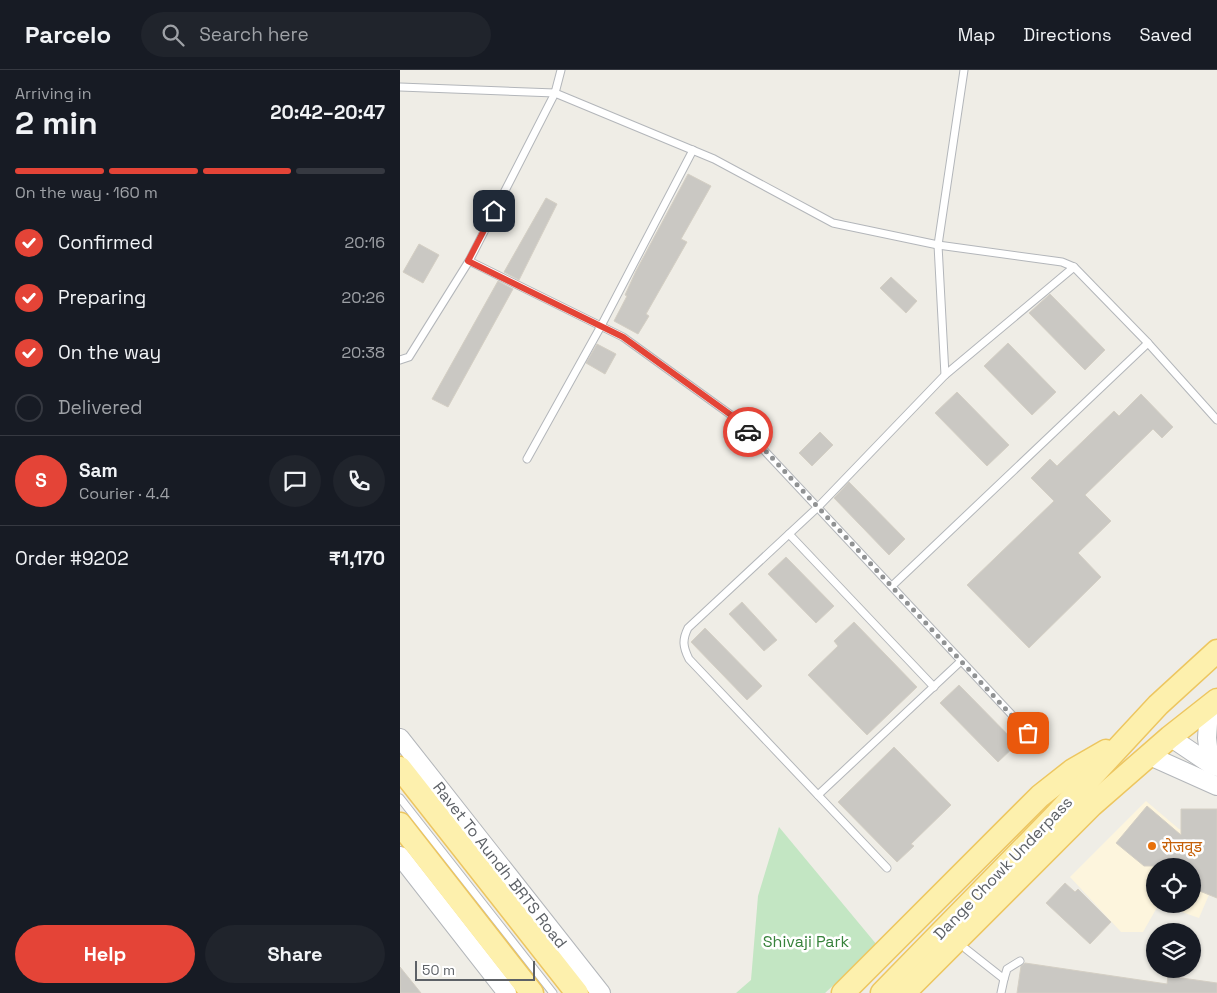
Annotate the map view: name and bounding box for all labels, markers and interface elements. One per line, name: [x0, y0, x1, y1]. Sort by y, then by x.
search box: [141, 12, 491, 57]
text: Parcelo: [25, 19, 111, 50]
icon: search: [159, 21, 187, 49]
text: Search here: [199, 22, 309, 47]
text: Map: [958, 23, 995, 46]
text: Directions: [1023, 23, 1112, 46]
text: Saved: [1140, 23, 1192, 46]
text: Arriving in: [15, 83, 92, 104]
text: 20:42–20:47: [270, 100, 385, 125]
text: 2 min: [15, 103, 98, 143]
text: On the way · 160 m: [15, 182, 158, 203]
pin: [473, 190, 515, 232]
icon: home: [480, 197, 508, 225]
icon: check: [15, 229, 43, 257]
text: Confirmed: [58, 230, 153, 255]
text: 20:16: [345, 232, 385, 253]
icon: check: [15, 284, 43, 312]
text: Preparing: [58, 285, 146, 310]
text: 20:26: [342, 287, 385, 308]
icon: check: [15, 339, 43, 367]
text: On the way: [58, 340, 161, 365]
text: 20:38: [341, 342, 385, 363]
text: Delivered: [58, 395, 143, 420]
courier: [723, 407, 773, 457]
icon: car: [734, 418, 762, 446]
button: chat: [269, 455, 321, 507]
button: phone: [333, 455, 385, 507]
text: Sam: [79, 458, 118, 483]
text: S: [35, 468, 47, 493]
text: Courier · 4.4: [79, 483, 170, 504]
text: Order #9202: [15, 546, 129, 571]
text: ₹1,170: [329, 546, 385, 571]
pin: [1007, 712, 1049, 754]
icon: bag: [1014, 719, 1042, 747]
street label: Ravet To Aundh BRTS Road: [428, 777, 572, 953]
street label: Dange Chowk Underpass: [929, 792, 1077, 944]
place label: रोजवूड: [1162, 836, 1202, 857]
marker: रोजवूड: [1146, 840, 1158, 852]
map controls: [1146, 858, 1201, 978]
button: locate: [1146, 858, 1201, 913]
button: layers: [1146, 923, 1201, 978]
button: Help: [15, 925, 195, 983]
button: Share: [205, 925, 385, 983]
park label: Shivaji Park: [763, 931, 850, 952]
scale bar: [415, 958, 535, 981]
text: 50 m: [422, 961, 455, 979]

